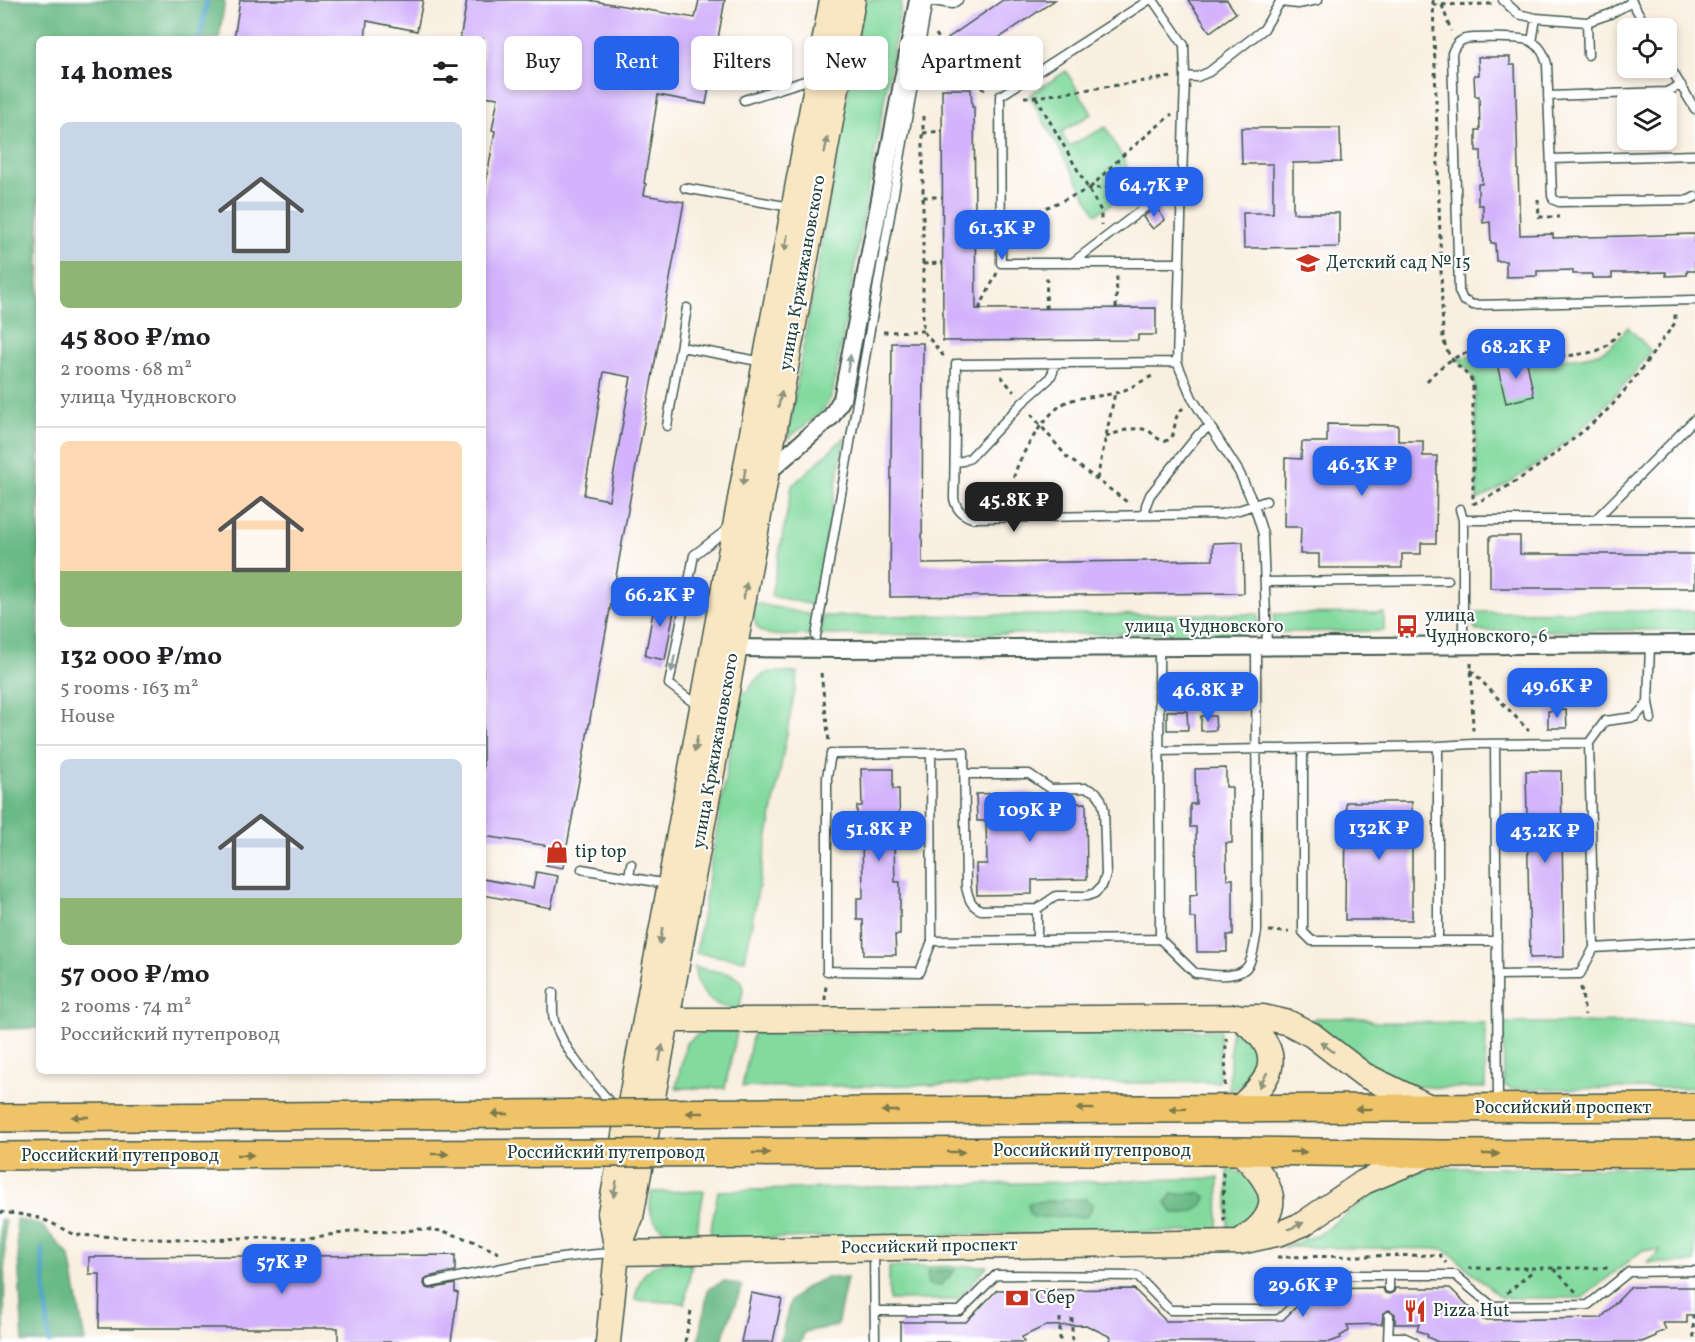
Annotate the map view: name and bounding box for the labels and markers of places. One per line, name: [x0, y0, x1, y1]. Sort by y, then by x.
pin: 64.7K ₽: [1099, 167, 1209, 218]
pin: 61.3K ₽: [947, 210, 1057, 261]
school or university icon: Детский сад № 15: [1295, 250, 1321, 276]
place label: Детский сад № 15: [1326, 251, 1471, 276]
pin: 68.2K ₽: [1461, 329, 1571, 380]
pin: 46.3K ₽: [1307, 446, 1417, 497]
pin: 45.8K ₽: [959, 482, 1069, 533]
pin: 66.2K ₽: [605, 577, 715, 628]
place label: улица Чудновского, 6: [1425, 604, 1548, 650]
bus stop icon: улица Чудновского, 6: [1394, 613, 1420, 639]
pin: 49.6K ₽: [1502, 668, 1612, 719]
pin: 46.8K ₽: [1153, 672, 1263, 723]
pin: 109K ₽: [981, 792, 1079, 843]
pin: 132K ₽: [1330, 810, 1428, 861]
pin: 51.8K ₽: [824, 811, 934, 862]
pin: 43.2K ₽: [1490, 813, 1600, 864]
shop icon: tip top: [544, 839, 570, 865]
place label: tip top: [575, 840, 627, 865]
pin: 57K ₽: [240, 1244, 324, 1295]
pin: 29.6K ₽: [1248, 1267, 1358, 1318]
bank icon: Сбер: [1004, 1285, 1030, 1311]
place label: Сбер: [1035, 1286, 1075, 1311]
restaurant icon: Pizza Hut: [1402, 1298, 1428, 1324]
place label: Pizza Hut: [1433, 1299, 1510, 1324]

